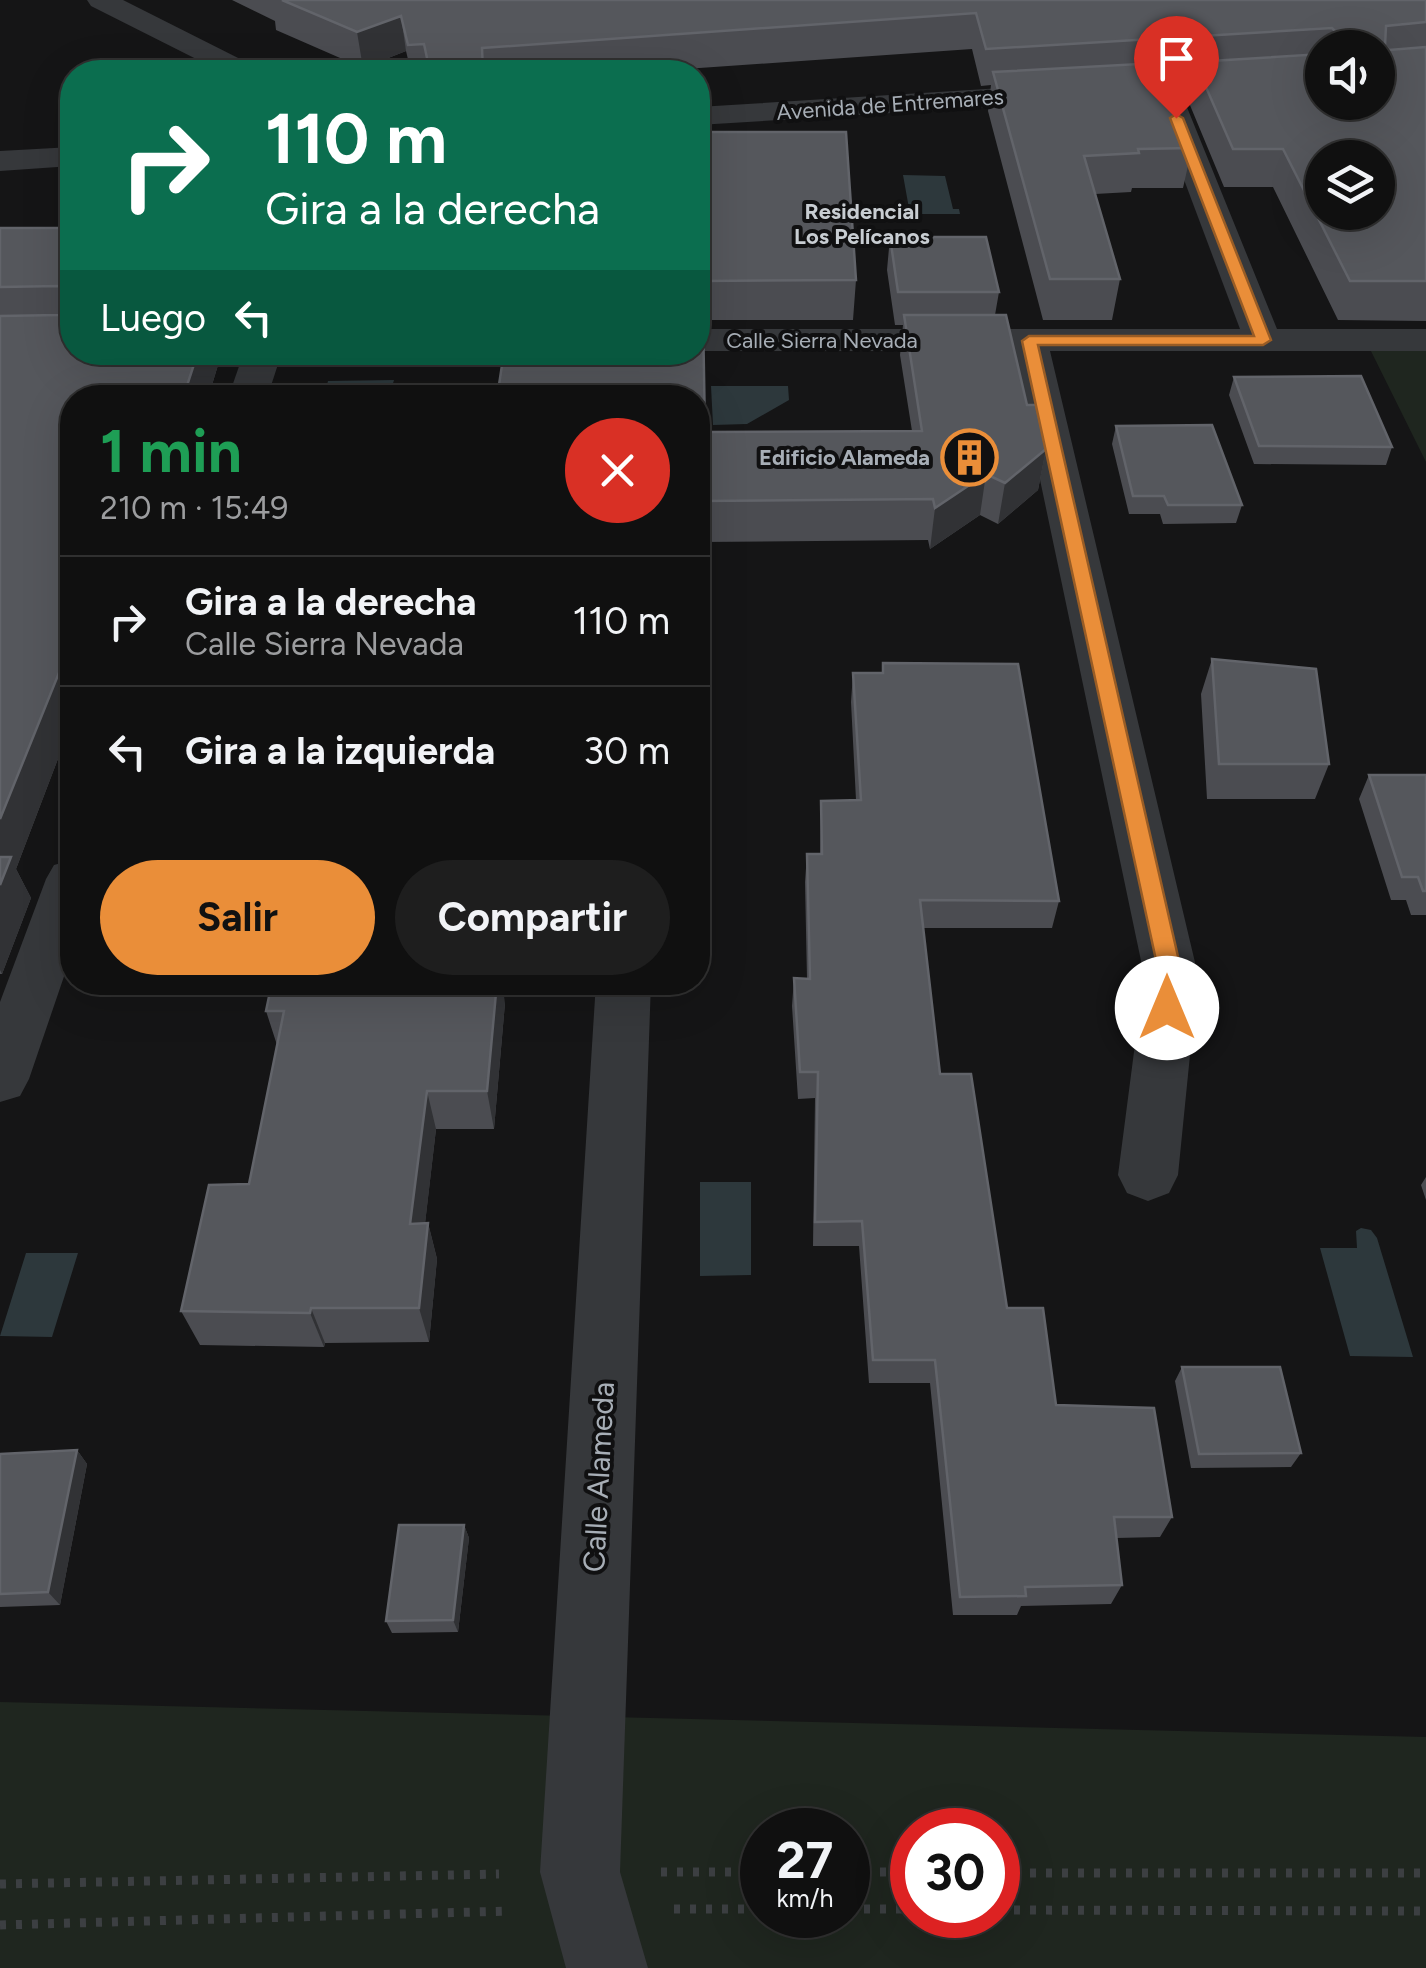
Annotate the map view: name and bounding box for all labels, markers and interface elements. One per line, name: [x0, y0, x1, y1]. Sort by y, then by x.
pin: [1134, 16, 1219, 119]
map controls: [1305, 30, 1395, 230]
button: sound: [1305, 30, 1395, 120]
icon: arrive: [1149, 31, 1204, 86]
street label: Avenida de Entremares: [775, 83, 1005, 126]
text: 110 m: [265, 96, 447, 181]
icon: right: [100, 100, 230, 230]
button: layers: [1305, 140, 1395, 230]
text: Gira a la derecha: [265, 181, 600, 235]
district label: Residencial Los Pelícanos: [794, 198, 930, 250]
icon: left: [226, 290, 281, 345]
text: Luego: [100, 295, 206, 341]
street label: Calle Sierra Nevada: [726, 327, 918, 354]
text: 1 min: [100, 415, 242, 487]
button: close: [565, 418, 670, 523]
building icon: Edificio Alameda: [939, 427, 999, 487]
place label: Edificio Alameda: [759, 444, 930, 471]
text: 210 m · 15:49: [100, 489, 288, 527]
text: Gira a la derecha: [185, 579, 477, 625]
icon: right: [100, 594, 155, 649]
text: 110 m: [573, 598, 670, 644]
text: Calle Sierra Nevada: [185, 625, 464, 663]
icon: left: [100, 724, 155, 779]
text: Gira a la izquierda: [185, 728, 495, 774]
text: 30 m: [583, 728, 670, 774]
button: Salir: [100, 860, 375, 975]
button: Compartir: [395, 860, 670, 975]
position arrow: [1115, 956, 1219, 1060]
street label: Calle Alameda: [575, 1381, 622, 1573]
speed limit sign: 30: [890, 1808, 1020, 1938]
text: 27: [777, 1830, 833, 1891]
text: km/h: [776, 1883, 834, 1913]

